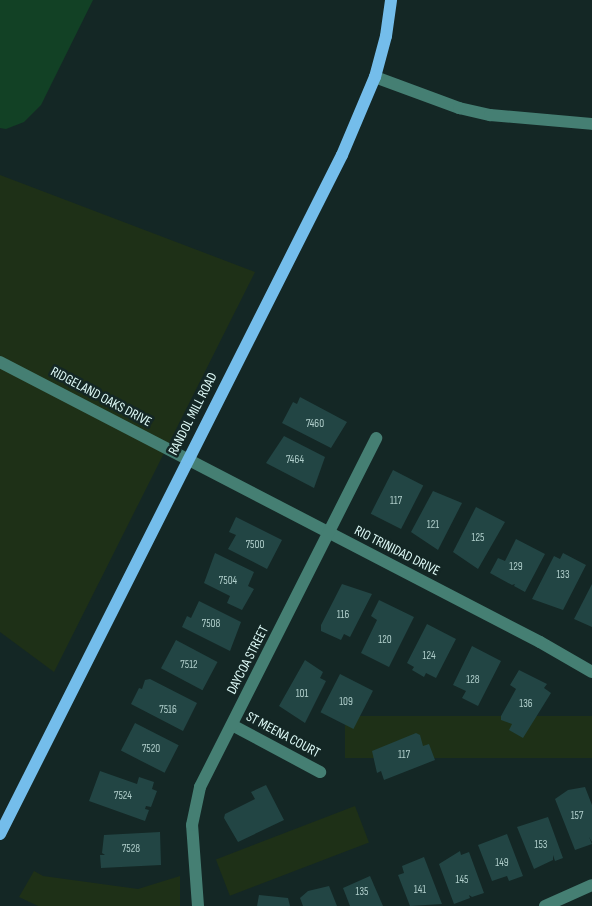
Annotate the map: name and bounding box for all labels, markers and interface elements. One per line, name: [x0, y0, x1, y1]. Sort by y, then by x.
street label: RIDGELAND OAKS DRIVE: [48, 363, 154, 431]
street label: RANDOL MILL ROAD: [165, 370, 221, 458]
house number: 7460: [306, 417, 324, 431]
house number: 7464: [286, 453, 304, 467]
house number: 117: [390, 494, 402, 508]
house number: 121: [427, 518, 439, 532]
street label: RIO TRINIDAD DRIVE: [352, 522, 442, 580]
house number: 125: [472, 531, 484, 545]
house number: 7500: [246, 538, 264, 552]
house number: 129: [509, 560, 523, 574]
house number: 133: [556, 568, 570, 582]
house number: 7504: [219, 574, 237, 588]
house number: 116: [337, 608, 349, 622]
house number: 7508: [202, 617, 220, 631]
street label: DAYCOA STREET: [224, 623, 272, 697]
house number: 120: [378, 633, 392, 647]
house number: 124: [422, 649, 436, 663]
house number: 7512: [180, 658, 198, 672]
house number: 128: [466, 673, 480, 687]
house number: 101: [296, 687, 308, 701]
house number: 109: [339, 695, 353, 709]
house number: 136: [519, 697, 533, 711]
house number: 7516: [159, 703, 177, 717]
street label: ST MEENA COURT: [243, 708, 323, 762]
house number: 7520: [142, 742, 160, 756]
house number: 117: [398, 748, 410, 762]
house number: 7524: [114, 789, 132, 803]
house number: 157: [571, 809, 583, 823]
house number: 153: [535, 838, 547, 852]
house number: 7528: [122, 842, 140, 856]
house number: 149: [495, 856, 509, 870]
house number: 145: [456, 873, 468, 887]
house number: 141: [414, 883, 426, 897]
house number: 135: [356, 885, 368, 899]

